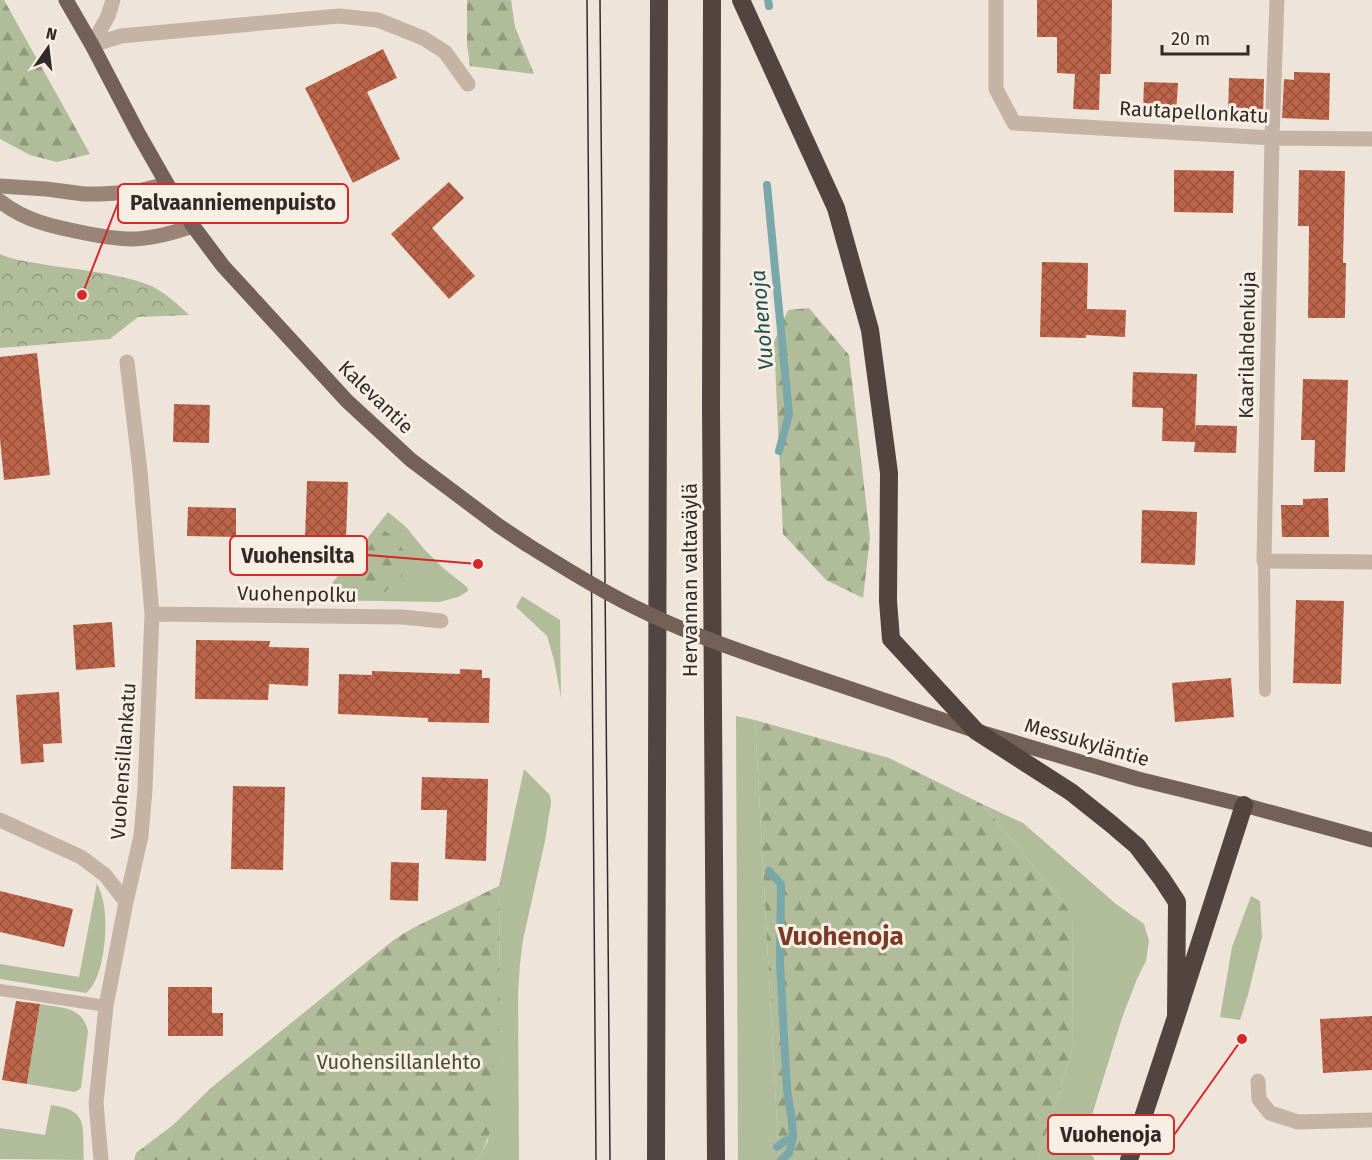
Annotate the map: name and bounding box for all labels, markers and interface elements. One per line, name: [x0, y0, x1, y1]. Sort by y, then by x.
north arrow: [18, 18, 78, 78]
scale bar: [1162, 18, 1248, 56]
text: N: [44, 23, 59, 44]
text: 20 m: [1171, 28, 1210, 50]
street label: Rautapellonkatu: [1119, 96, 1269, 128]
callout: Palvaanniemenpuisto: [118, 184, 348, 223]
text: Palvaanniemenpuisto: [130, 190, 336, 216]
water label: Vuohenoja: [745, 269, 779, 371]
street label: Kaarilahdenkuja: [1234, 271, 1260, 419]
street label: Kalevantie: [334, 355, 418, 439]
street label: Hervannan valtaväylä: [678, 483, 702, 677]
callout: Vuohensilta: [230, 536, 367, 575]
text: Vuohensilta: [240, 543, 355, 569]
street label: Vuohenpolku: [237, 581, 357, 607]
street label: Vuohensillankatu: [106, 682, 140, 840]
street label: Messukyläntie: [1022, 713, 1152, 771]
district label: Vuohenoja: [777, 921, 904, 952]
park label: Vuohensillanlehto: [317, 1050, 481, 1074]
callout: Vuohenoja: [1048, 1115, 1174, 1154]
text: Vuohenoja: [1059, 1122, 1162, 1148]

